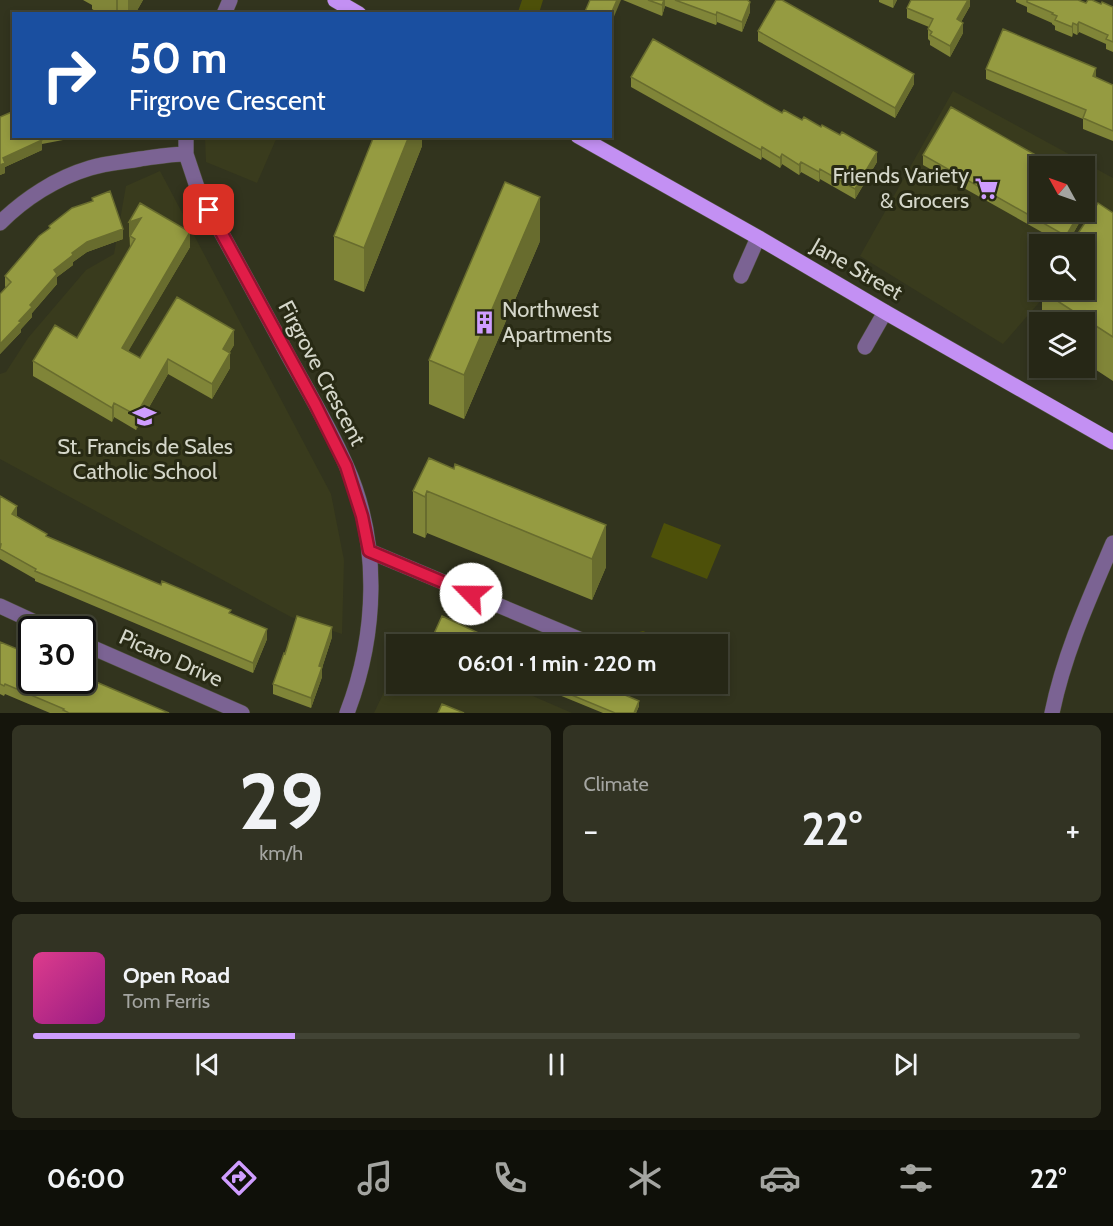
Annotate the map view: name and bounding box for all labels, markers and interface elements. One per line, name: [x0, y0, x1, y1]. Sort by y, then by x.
text: 50 m: [129, 32, 227, 84]
icon: right: [30, 36, 108, 114]
text: Firgrove Crescent: [129, 84, 326, 117]
north arrow: [1029, 156, 1095, 222]
map controls: [1029, 156, 1095, 378]
place label: Friends Variety & Grocers: [833, 162, 969, 214]
supermarket icon: Friends Variety & Grocers: [974, 175, 1000, 201]
pin: [183, 184, 234, 235]
icon: arrive: [192, 193, 225, 226]
street label: Jane Street: [806, 232, 908, 306]
button: search: [1029, 234, 1095, 300]
street label: Firgrove Crescent: [272, 296, 372, 451]
place label: Northwest Apartments: [502, 296, 612, 348]
building icon: Northwest Apartments: [471, 309, 497, 335]
button: layers: [1029, 312, 1095, 378]
school or university icon: St. Francis de Sales Catholic School: [132, 404, 158, 430]
place label: St. Francis de Sales Catholic School: [57, 433, 233, 485]
position arrow: [439, 562, 503, 626]
speed limit sign: 30: [18, 616, 96, 694]
street label: Picaro Drive: [115, 623, 227, 693]
text: 06:01 · 1 min · 220 m: [458, 650, 656, 677]
text: 29: [239, 754, 324, 849]
text: Climate: [584, 772, 649, 796]
text: 22°: [801, 802, 862, 856]
text: −: [584, 810, 598, 850]
text: +: [1065, 810, 1080, 850]
text: km/h: [259, 841, 303, 865]
text: Open Road: [123, 962, 230, 989]
text: Tom Ferris: [123, 989, 210, 1013]
icon: previous: [191, 1048, 224, 1081]
icon: pause: [540, 1048, 573, 1081]
icon: next: [889, 1048, 922, 1081]
icon: directions: [218, 1157, 260, 1199]
icon: music: [354, 1157, 396, 1199]
icon: phone: [489, 1157, 531, 1199]
icon: climate: [624, 1157, 666, 1199]
icon: car: [759, 1157, 801, 1199]
icon: filters: [895, 1157, 937, 1199]
text: 06:00: [47, 1162, 125, 1195]
text: 22°: [1030, 1162, 1066, 1195]

